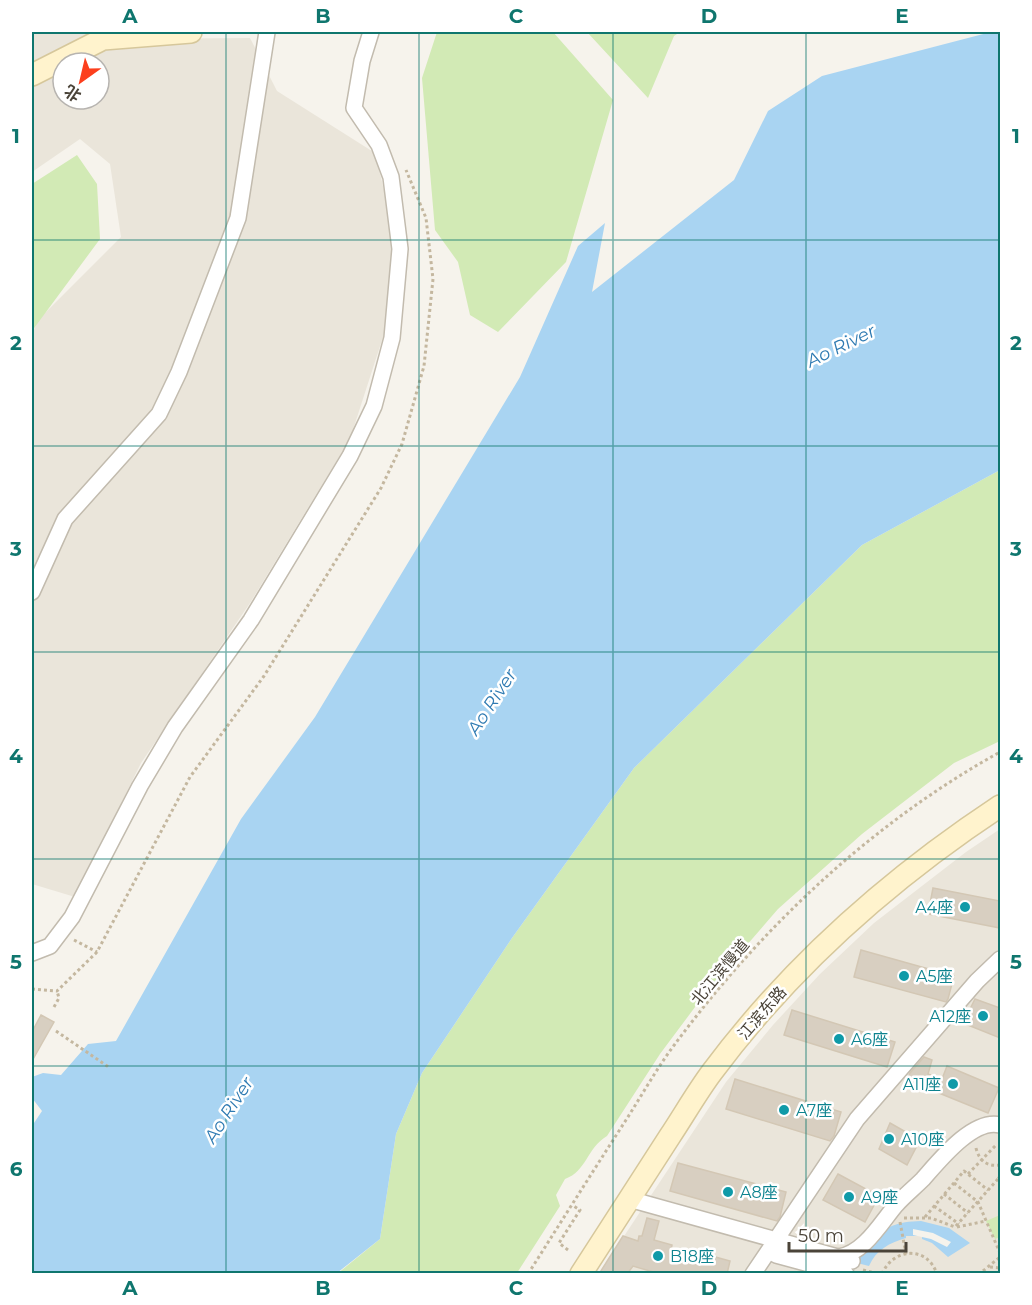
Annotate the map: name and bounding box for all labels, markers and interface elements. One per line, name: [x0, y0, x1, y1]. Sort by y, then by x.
text: A: [121, 4, 138, 28]
text: B: [315, 4, 331, 28]
text: C: [509, 4, 524, 28]
text: D: [701, 4, 717, 28]
text: E: [895, 4, 909, 28]
north arrow: [51, 51, 111, 111]
text: 北: [61, 81, 85, 105]
text: 1: [12, 124, 20, 148]
text: 1: [1012, 124, 1020, 148]
water label: Ao River: [802, 319, 880, 373]
text: 2: [10, 331, 22, 355]
text: 2: [1010, 331, 1022, 355]
text: 3: [9, 537, 22, 561]
text: 3: [1009, 537, 1022, 561]
water label: Ao River: [462, 664, 522, 740]
text: 4: [9, 744, 23, 768]
text: 4: [1009, 744, 1023, 768]
place label: A4座: [915, 898, 953, 917]
marker: A4座: [958, 900, 972, 914]
street label: 北江滨慢道: [687, 935, 753, 1009]
text: 5: [10, 950, 22, 974]
text: 5: [1010, 950, 1022, 974]
place label: A5座: [916, 967, 953, 986]
marker: A5座: [897, 969, 911, 983]
street label: 江滨东路: [734, 983, 790, 1043]
place label: A12座: [929, 1007, 971, 1026]
marker: A12座: [976, 1009, 990, 1023]
place label: A6座: [851, 1030, 888, 1049]
marker: A6座: [832, 1032, 846, 1046]
water label: Ao River: [199, 1072, 259, 1148]
place label: A11座: [903, 1075, 941, 1094]
marker: A11座: [946, 1077, 960, 1091]
place label: A7座: [796, 1101, 832, 1120]
marker: A7座: [777, 1103, 791, 1117]
place label: A10座: [901, 1130, 944, 1149]
marker: A10座: [882, 1132, 896, 1146]
text: 6: [10, 1157, 23, 1181]
text: 6: [1010, 1157, 1023, 1181]
place label: A8座: [740, 1183, 778, 1202]
marker: A8座: [721, 1185, 735, 1199]
place label: A9座: [861, 1188, 898, 1207]
marker: A9座: [842, 1190, 856, 1204]
scale bar: [789, 1215, 906, 1253]
text: 50 m: [798, 1225, 844, 1247]
place label: B18座: [670, 1247, 714, 1266]
marker: B18座: [651, 1249, 665, 1263]
text: A: [121, 1276, 138, 1300]
text: B: [315, 1276, 331, 1300]
text: C: [509, 1276, 524, 1300]
text: D: [701, 1276, 717, 1300]
text: E: [895, 1276, 909, 1300]

